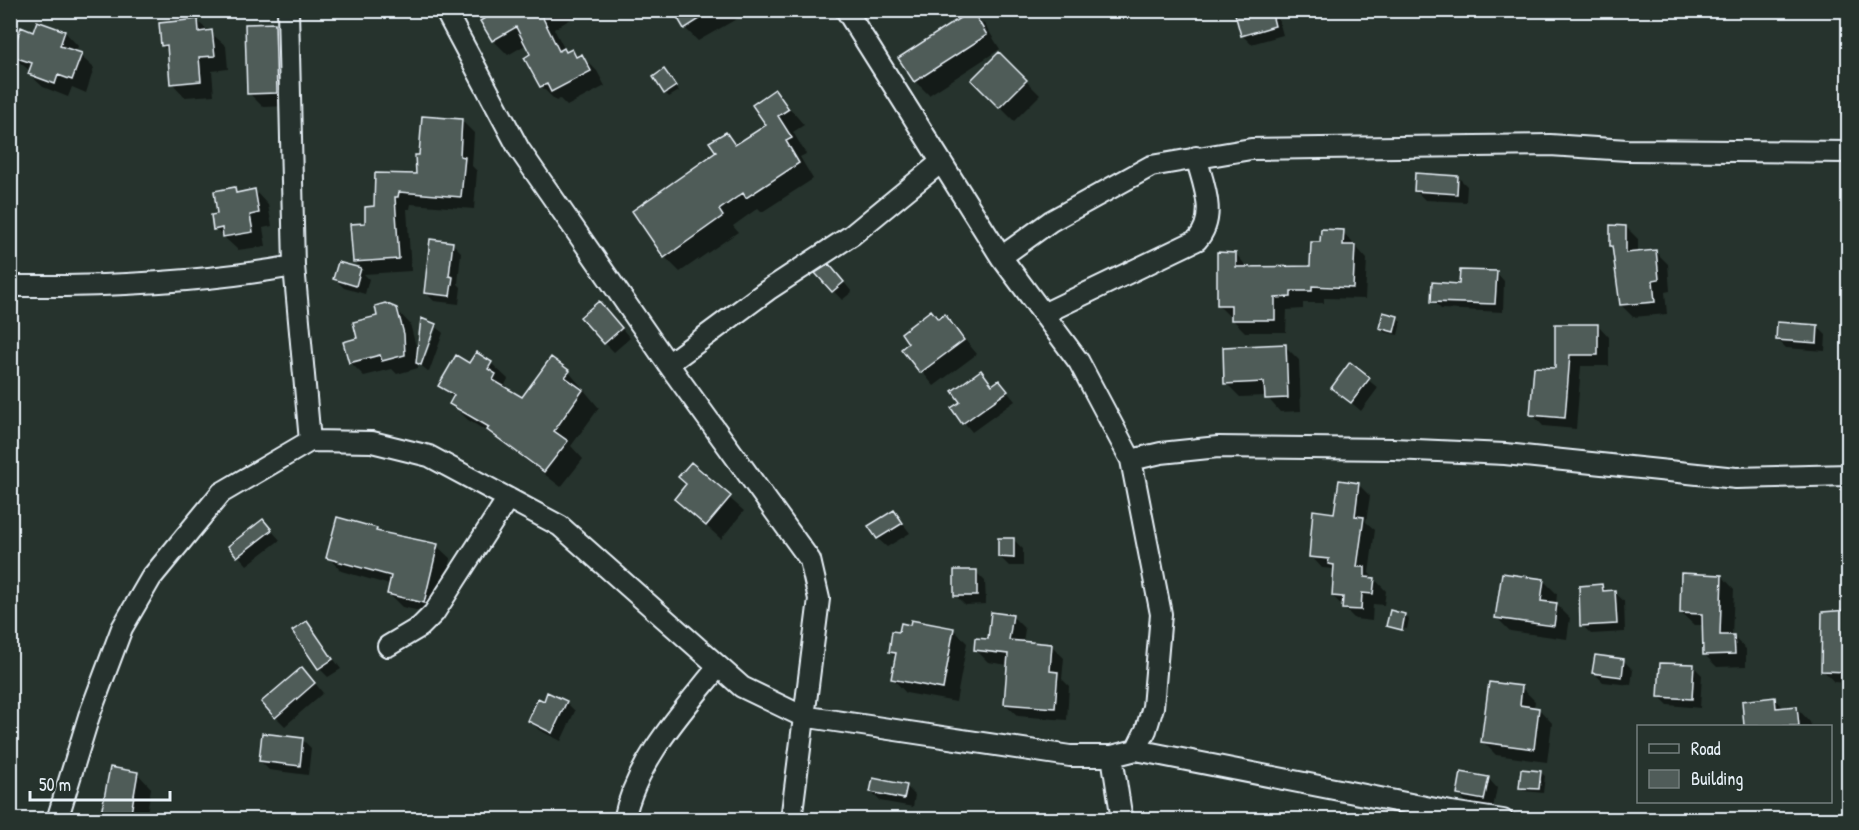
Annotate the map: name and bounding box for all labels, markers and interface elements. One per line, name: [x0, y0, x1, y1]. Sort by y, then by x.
legend: [1637, 725, 1832, 803]
text: Road: [1691, 736, 1721, 761]
scale bar: [30, 764, 170, 802]
text: Building: [1691, 766, 1743, 791]
text: 50 m: [39, 772, 71, 797]

